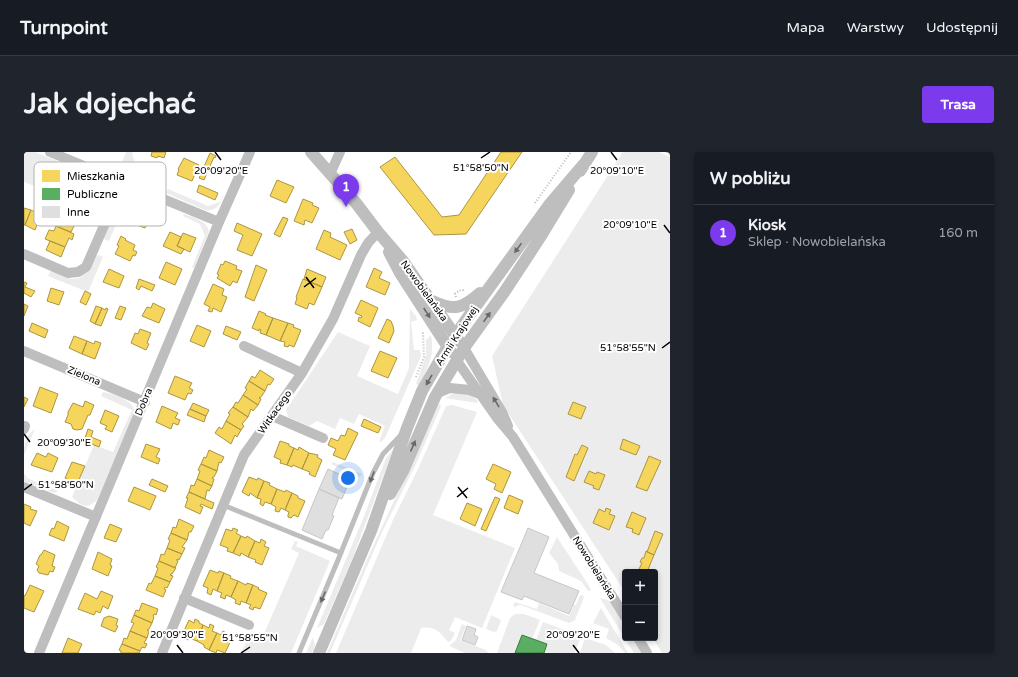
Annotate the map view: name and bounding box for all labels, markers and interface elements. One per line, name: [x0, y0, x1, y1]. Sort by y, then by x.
text: Turnpoint: [20, 17, 108, 39]
text: Mapa: [787, 19, 825, 36]
text: Warstwy: [847, 19, 904, 36]
text: Udostępnij: [926, 19, 998, 36]
button: Trasa: [922, 86, 994, 123]
text: Jak dojechać: [24, 87, 196, 121]
legend: [34, 162, 166, 226]
text: 51°58'50"N: [453, 162, 509, 174]
text: 20°09'20"E: [194, 165, 248, 177]
text: 20°09'10"E: [590, 165, 644, 177]
text: W pobliżu: [710, 168, 791, 189]
text: Mieszkania: [67, 170, 125, 183]
pin: 1: [333, 174, 359, 207]
text: Publiczne: [67, 188, 118, 201]
text: Inne: [67, 206, 90, 219]
text: Kiosk: [748, 216, 786, 234]
text: 20°09'10"E: [603, 219, 657, 231]
text: 1: [719, 225, 727, 241]
text: 160 m: [938, 225, 978, 241]
text: Sklep · Nowobielańska: [748, 234, 886, 250]
one-way arrow: [514, 243, 522, 253]
street label: Nowobielańska: [398, 258, 450, 324]
street label: Armii Krajowej: [433, 304, 481, 368]
one-way arrow: [423, 308, 431, 319]
one-way arrow: [483, 312, 491, 322]
text: 51°58'55"N: [600, 342, 656, 354]
street label: Zielona: [66, 364, 102, 388]
one-way arrow: [425, 374, 432, 386]
street label: Dobra: [133, 386, 155, 418]
street label: Witkacego: [256, 388, 294, 436]
one-way arrow: [492, 397, 500, 407]
text: 20°09'30"E: [37, 437, 91, 449]
one-way arrow: [411, 440, 417, 452]
your location: [338, 468, 358, 488]
one-way arrow: [368, 471, 374, 483]
text: 51°58'50"N: [38, 479, 94, 491]
street label: Nowobielańska: [570, 534, 618, 602]
map controls: [622, 569, 658, 641]
button: +: [622, 569, 658, 605]
one-way arrow: [319, 592, 325, 604]
button: −: [622, 605, 658, 641]
text: 20°09'30"E: [150, 629, 204, 641]
text: 20°09'20"E: [546, 629, 600, 641]
text: 51°58'55"N: [222, 632, 278, 644]

